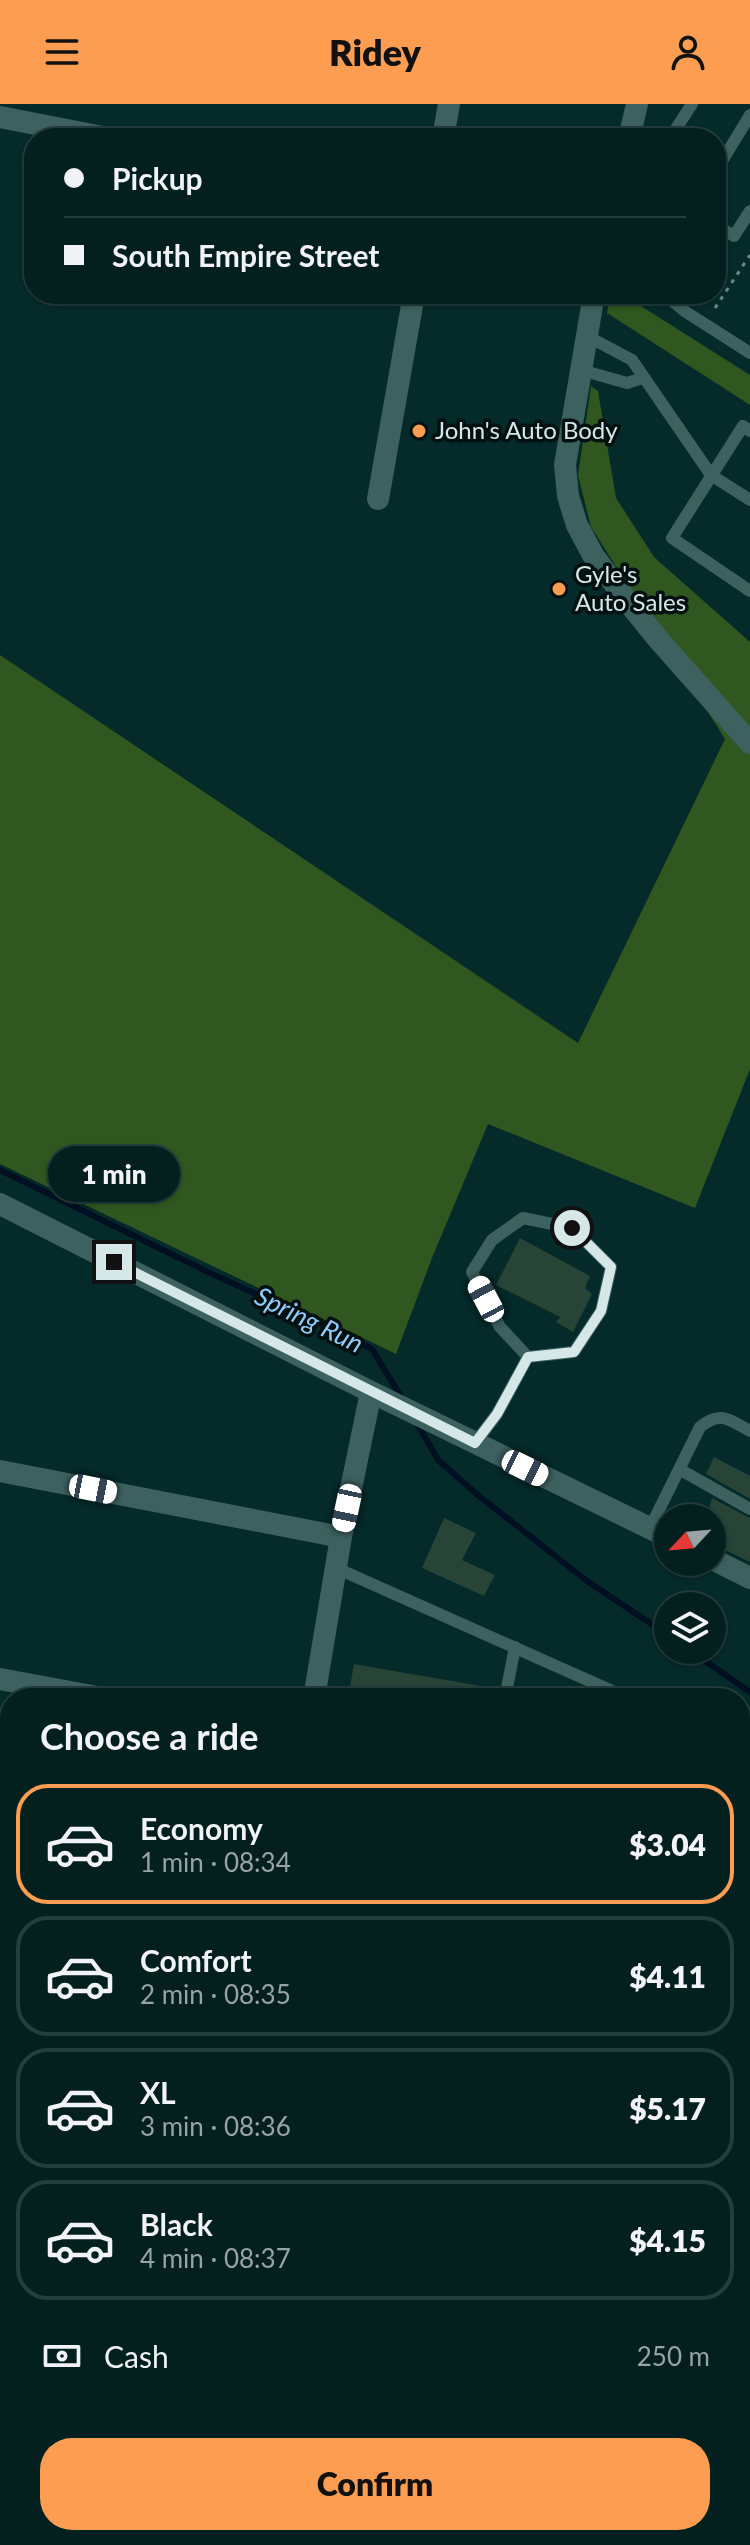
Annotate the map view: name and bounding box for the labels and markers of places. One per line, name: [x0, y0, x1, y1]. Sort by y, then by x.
place label: John's Auto Body: [435, 415, 618, 444]
marker: John's Auto Body: [410, 422, 428, 440]
place label: Gyle's Auto Sales: [575, 559, 686, 616]
marker: Gyle's Auto Sales: [550, 580, 568, 598]

